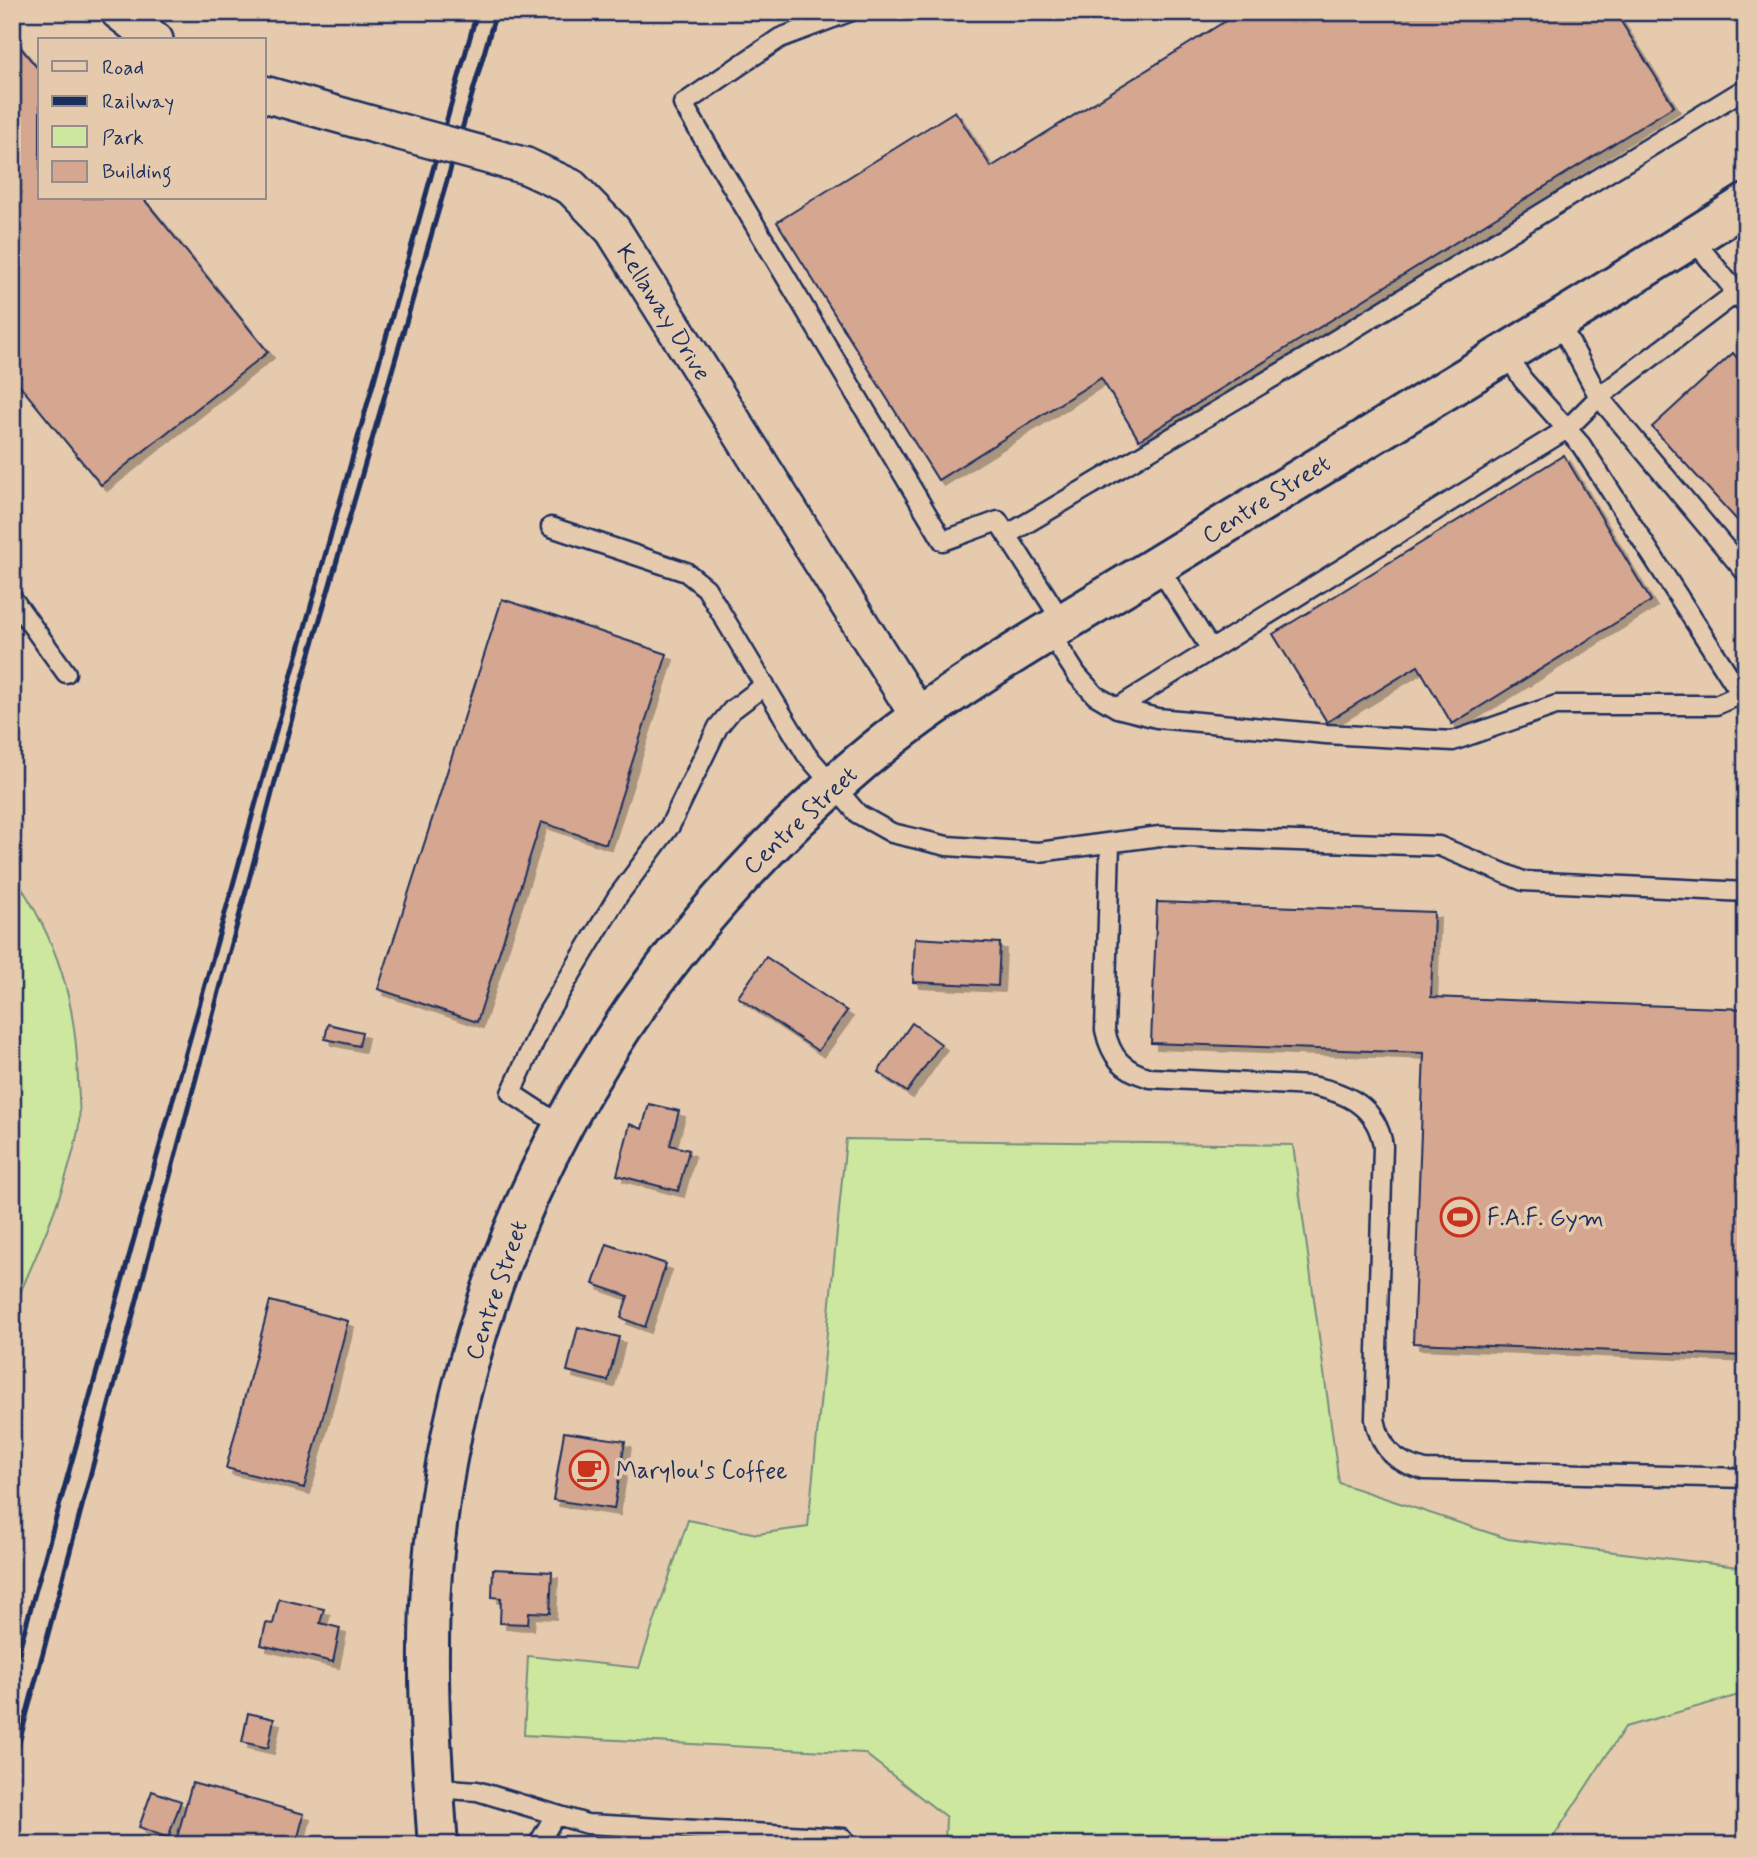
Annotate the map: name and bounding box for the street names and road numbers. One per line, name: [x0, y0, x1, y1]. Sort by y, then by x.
street label: Kellaway Drive: [608, 239, 717, 387]
street label: Centre Street: [1197, 449, 1337, 552]
street label: Centre Street: [737, 760, 865, 882]
street label: Centre Street: [459, 1217, 536, 1364]

